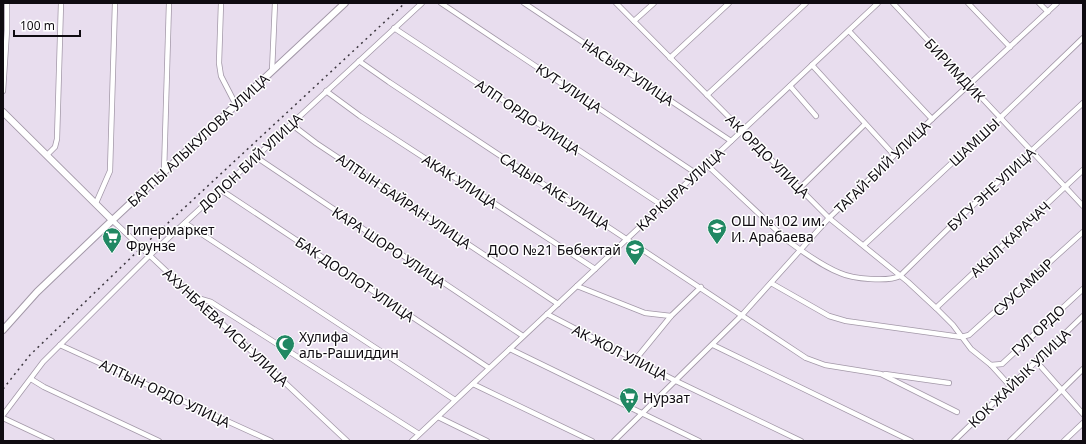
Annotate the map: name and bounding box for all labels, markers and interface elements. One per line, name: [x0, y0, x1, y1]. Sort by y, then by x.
scale bar: [14, 12, 80, 38]
text: 100 m: [20, 17, 55, 34]
street label: НАСЫЯТ УЛИЦА: [578, 34, 678, 110]
street label: БИРИМДИК: [921, 34, 990, 106]
street label: КУТ УЛИЦА: [532, 59, 606, 117]
street label: БАРПЫ АЛЫКУЛОВА УЛИЦА: [123, 69, 273, 211]
street label: АЛП ОРДО УЛИЦА: [472, 75, 584, 159]
street label: ДОЛОН БИЙ УЛИЦА: [194, 109, 306, 215]
street label: АК ОРДО УЛИЦА: [722, 110, 814, 202]
street label: ШАМШЫ: [945, 114, 1003, 170]
street label: ТАГАЙ-БИЙ УЛИЦА: [830, 116, 934, 218]
street label: КАРКЫРА УЛИЦА: [632, 143, 728, 235]
street label: БУГУ ЭНЕ УЛИЦА: [943, 143, 1039, 235]
street label: САДЫР АКЕ УЛИЦА: [496, 148, 614, 234]
street label: АЛТЫН БАЙРАН УЛИЦА: [333, 149, 475, 253]
street label: АКАК УЛИЦА: [419, 150, 501, 212]
street label: АКЫЛ КАРАЧАЧ: [966, 197, 1054, 281]
street label: КАРА ШОРО УЛИЦА: [329, 202, 449, 292]
place label: ОШ №102 им. И. Арабаева: [731, 211, 825, 246]
school or university icon: ОШ №102 им. И. Арабаева: [706, 217, 728, 245]
place label: Гипермаркет Фрунзе: [126, 220, 215, 255]
supermarket icon: Гипермаркет Фрунзе: [101, 226, 123, 254]
street label: БАК ДООЛОТ УЛИЦА: [292, 232, 418, 326]
school or university icon: ДОО №21 Бөбөктай: [624, 238, 646, 266]
place label: ДОО №21 Бөбөктай: [488, 240, 621, 259]
street label: СУУСАМЫР: [989, 254, 1057, 320]
street label: АХУНБАЕВА ИСЫ УЛИЦА: [159, 264, 293, 390]
street label: ГУЛ ОРДО: [1007, 300, 1069, 360]
street label: АК ЖОЛ УЛИЦА: [569, 320, 671, 384]
street label: КОК ЖАЙЫК УЛИЦА: [964, 324, 1074, 432]
place label: Хулифа аль-Рашиддин: [299, 327, 399, 362]
mosque icon: Хулифа аль-Рашиддин: [274, 333, 296, 361]
street label: АЛТЫН ОРДО УЛИЦА: [97, 354, 234, 432]
supermarket icon: Нурзат: [618, 386, 640, 414]
place label: Нурзат: [643, 388, 691, 407]

